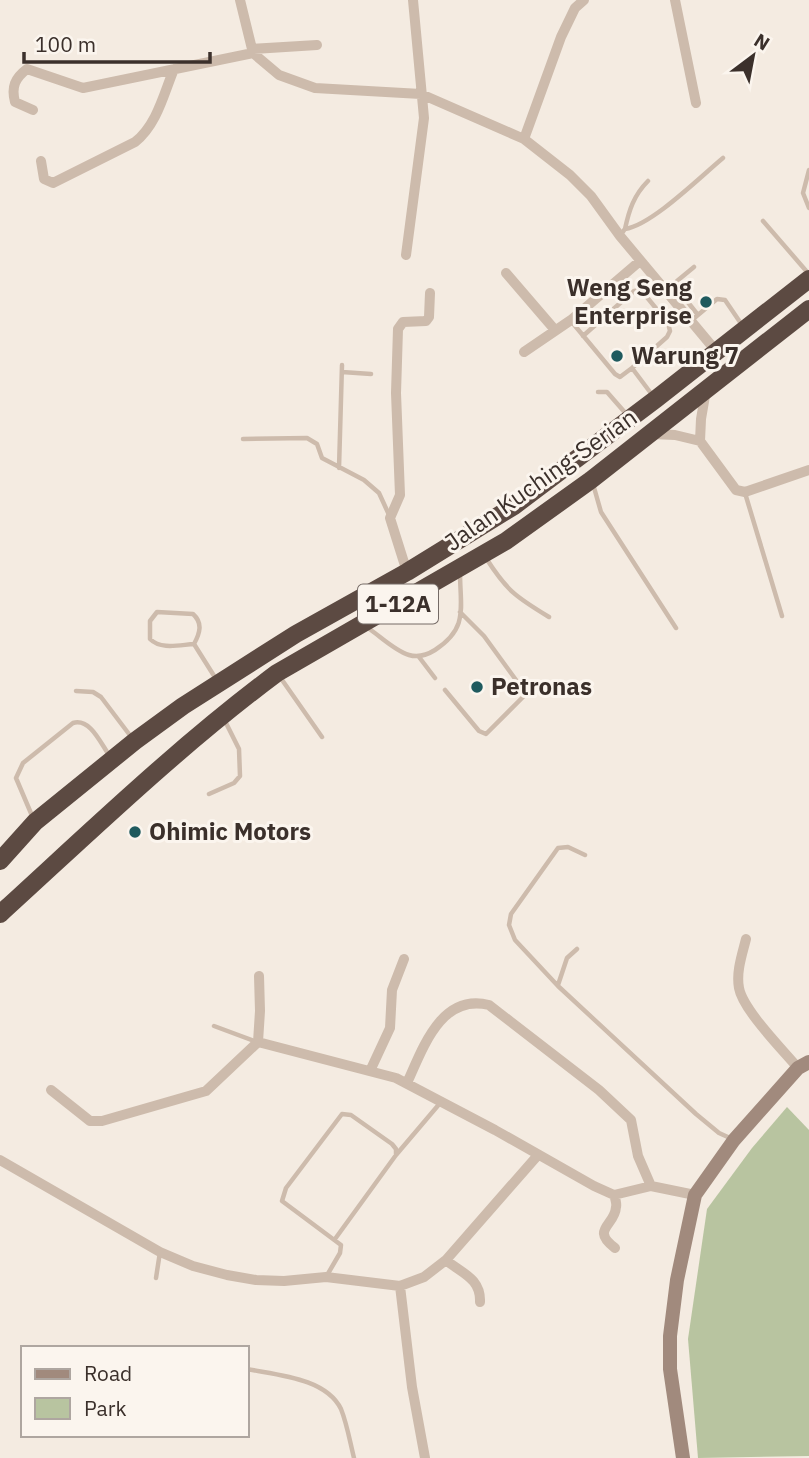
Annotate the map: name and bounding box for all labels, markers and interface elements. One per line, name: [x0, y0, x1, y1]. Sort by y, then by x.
scale bar: [24, 21, 210, 65]
north arrow: [718, 21, 788, 91]
text: N: [750, 28, 774, 55]
text: 100 m: [35, 30, 96, 58]
place label: Weng Seng Enterprise: [567, 271, 693, 331]
marker: Weng Seng Enterprise: [698, 294, 714, 310]
place label: Warung 7: [631, 339, 739, 371]
marker: Warung 7: [609, 348, 625, 364]
street label: Jalan Kuching-Serian: [438, 401, 643, 558]
road number: 1-12A: [358, 584, 438, 624]
place label: Petronas: [491, 670, 592, 702]
marker: Petronas: [469, 679, 485, 695]
place label: Ohimic Motors: [149, 815, 311, 847]
marker: Ohimic Motors: [127, 824, 143, 840]
legend: [21, 1346, 248, 1437]
text: Road: [84, 1359, 132, 1387]
text: Park: [84, 1394, 127, 1422]

